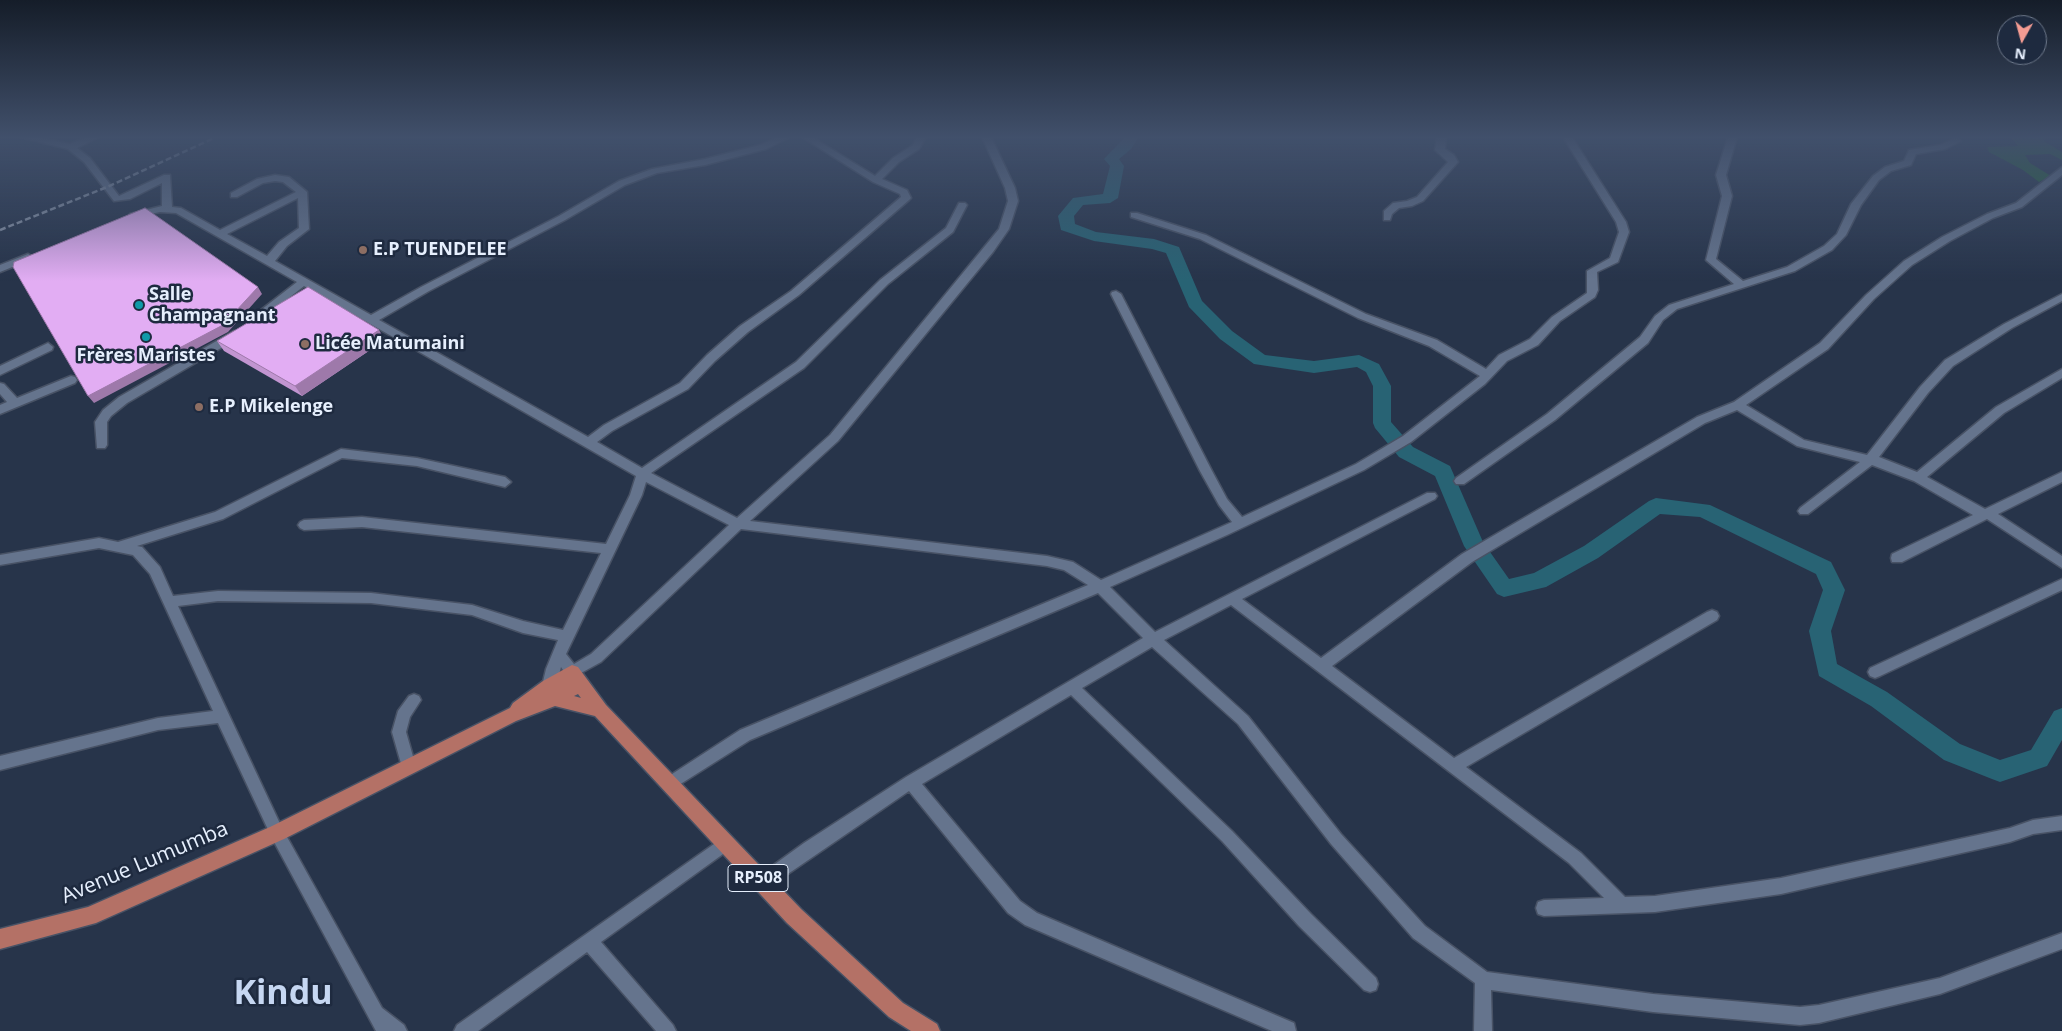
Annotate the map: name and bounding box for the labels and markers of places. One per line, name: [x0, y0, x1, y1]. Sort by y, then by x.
place label: E.P TUENDELEE: [373, 239, 507, 261]
marker: E.P TUENDELEE: [357, 244, 369, 256]
place label: Salle Champagnant: [149, 284, 276, 326]
marker: Salle Champagnant: [133, 299, 145, 311]
marker: Frères Maristes: [140, 331, 152, 343]
place label: Licée Matumaini: [315, 333, 465, 355]
marker: Licée Matumaini: [299, 338, 311, 350]
place label: Frères Maristes: [77, 345, 215, 367]
place label: E.P Mikelenge: [209, 396, 333, 418]
marker: E.P Mikelenge: [193, 401, 205, 413]

